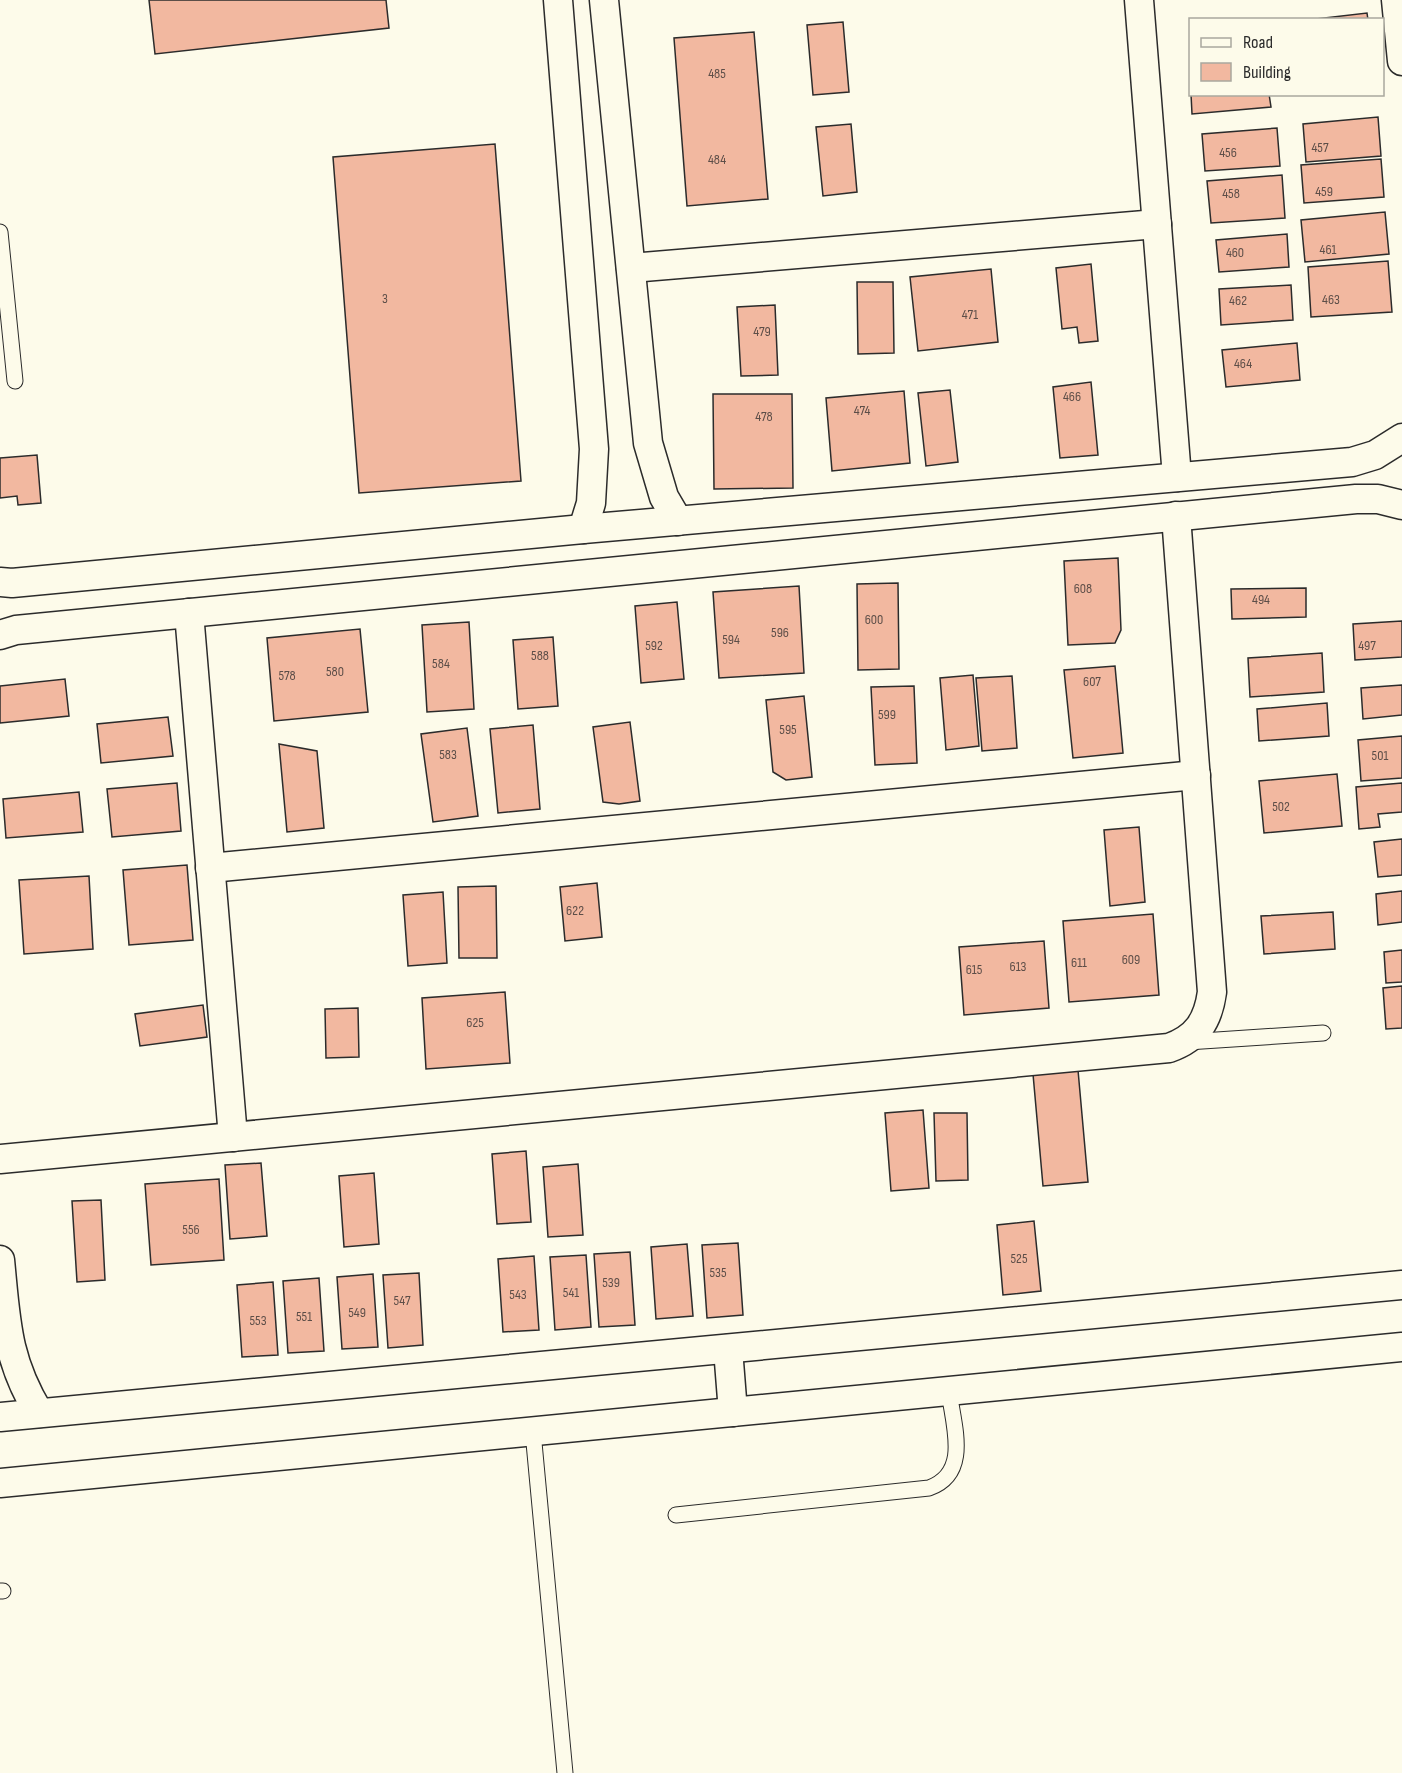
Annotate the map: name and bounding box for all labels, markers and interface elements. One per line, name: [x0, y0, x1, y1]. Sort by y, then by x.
legend: [1189, 18, 1384, 96]
text: Road: [1243, 32, 1273, 53]
text: Building: [1243, 62, 1291, 83]
house number: 485: [708, 65, 726, 82]
house number: 457: [1311, 139, 1329, 156]
house number: 456: [1219, 144, 1237, 161]
house number: 484: [708, 151, 726, 168]
house number: 459: [1315, 183, 1333, 200]
house number: 458: [1222, 185, 1240, 202]
house number: 461: [1320, 241, 1337, 258]
house number: 460: [1226, 244, 1244, 261]
house number: 3: [382, 290, 388, 307]
house number: 463: [1322, 291, 1340, 308]
house number: 462: [1229, 292, 1247, 309]
house number: 471: [962, 306, 978, 323]
house number: 479: [753, 323, 771, 340]
house number: 464: [1234, 355, 1252, 372]
house number: 466: [1063, 388, 1081, 405]
house number: 474: [854, 402, 870, 419]
house number: 478: [755, 408, 773, 425]
house number: 608: [1074, 580, 1092, 597]
house number: 494: [1252, 591, 1270, 608]
house number: 600: [865, 611, 883, 628]
house number: 596: [771, 624, 789, 641]
house number: 594: [722, 631, 740, 648]
house number: 592: [645, 637, 663, 654]
house number: 497: [1358, 637, 1376, 654]
house number: 588: [531, 647, 549, 664]
house number: 584: [432, 655, 450, 672]
house number: 580: [326, 663, 344, 680]
house number: 578: [278, 667, 296, 684]
house number: 607: [1083, 673, 1101, 690]
house number: 599: [878, 706, 896, 723]
house number: 595: [779, 721, 797, 738]
house number: 583: [439, 746, 457, 763]
house number: 501: [1372, 747, 1388, 764]
house number: 502: [1272, 798, 1290, 815]
house number: 622: [566, 902, 584, 919]
house number: 609: [1122, 951, 1140, 968]
house number: 611: [1071, 954, 1087, 971]
house number: 613: [1010, 958, 1027, 975]
house number: 615: [966, 961, 983, 978]
house number: 625: [466, 1014, 484, 1031]
house number: 556: [182, 1221, 200, 1238]
house number: 525: [1011, 1250, 1028, 1267]
house number: 535: [709, 1264, 727, 1281]
house number: 539: [602, 1274, 620, 1291]
house number: 541: [563, 1284, 579, 1301]
house number: 543: [509, 1286, 527, 1303]
house number: 547: [393, 1292, 411, 1309]
house number: 549: [348, 1304, 366, 1321]
house number: 551: [296, 1308, 312, 1325]
house number: 553: [249, 1312, 267, 1329]

